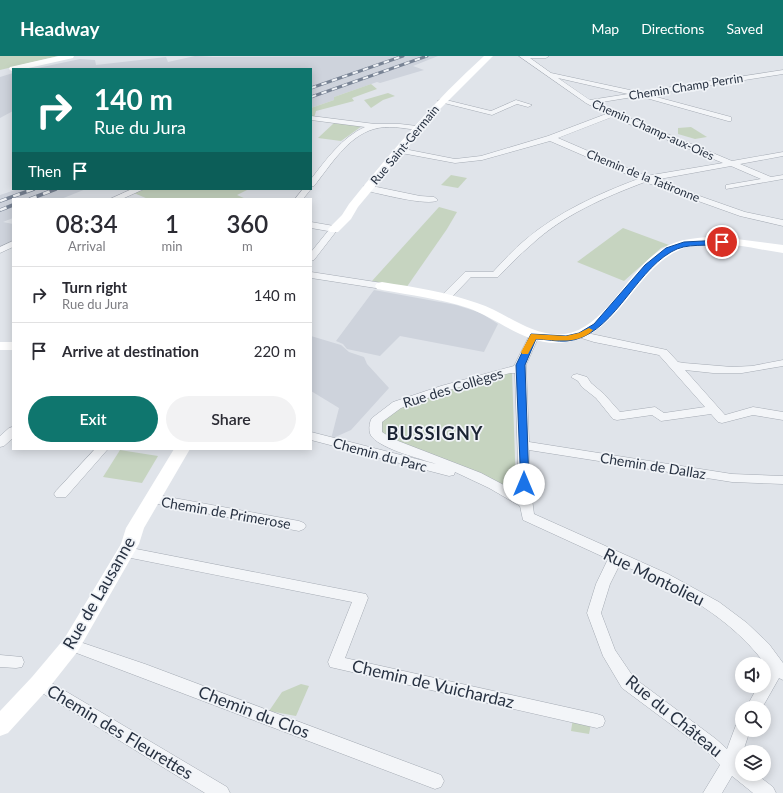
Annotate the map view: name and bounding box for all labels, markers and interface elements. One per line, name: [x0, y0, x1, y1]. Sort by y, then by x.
text: Headway: [20, 17, 99, 40]
text: Map: [592, 20, 619, 37]
text: Directions: [641, 20, 704, 37]
text: Saved: [726, 20, 763, 37]
street label: Chemin Champ Perrin: [628, 70, 744, 103]
text: 140 m: [94, 82, 173, 116]
icon: right: [28, 84, 80, 136]
street label: Chemin Champ-aux-Oies: [590, 96, 717, 163]
street label: Rue Saint-Germain: [367, 102, 442, 187]
text: Rue du Jura: [94, 116, 186, 138]
street label: Chemin de la Tatironne: [584, 146, 702, 205]
icon: arrive: [69, 160, 91, 182]
text: Then: [28, 162, 61, 180]
text: 08:34: [56, 209, 118, 238]
text: 1: [165, 209, 179, 238]
text: 360: [226, 209, 268, 238]
pin: [705, 225, 739, 259]
icon: arrive: [711, 231, 733, 253]
text: Arrival: [68, 238, 105, 254]
text: min: [161, 238, 183, 254]
text: m: [242, 238, 253, 254]
text: Turn right: [62, 278, 127, 296]
icon: right: [28, 284, 50, 306]
text: 140 m: [254, 286, 296, 304]
text: Rue du Jura: [62, 296, 128, 312]
icon: arrive: [28, 340, 50, 362]
text: Arrive at destination: [62, 342, 199, 360]
text: 220 m: [254, 342, 296, 360]
street label: Rue des Collèges: [401, 364, 505, 411]
button: Exit: [28, 396, 158, 442]
button: Share: [166, 396, 296, 442]
district label: BUSSIGNY: [387, 422, 483, 444]
street label: Chemin du Parc: [331, 434, 429, 475]
street label: Chemin de Dallaz: [599, 449, 707, 482]
position arrow: [503, 463, 545, 505]
street label: Chemin de Primerose: [160, 493, 292, 532]
street label: Rue de Lausanne: [58, 533, 139, 653]
street label: Rue Montolieu: [600, 543, 708, 610]
street label: Chemin de Vuichardaz: [350, 655, 517, 712]
map controls: [735, 657, 771, 781]
button: sound: [735, 657, 771, 693]
street label: Rue du Château: [622, 670, 727, 761]
street label: Chemin des Fleurettes: [43, 680, 197, 783]
street label: Chemin du Clos: [196, 681, 313, 742]
button: search: [735, 701, 771, 737]
button: layers: [735, 745, 771, 781]

